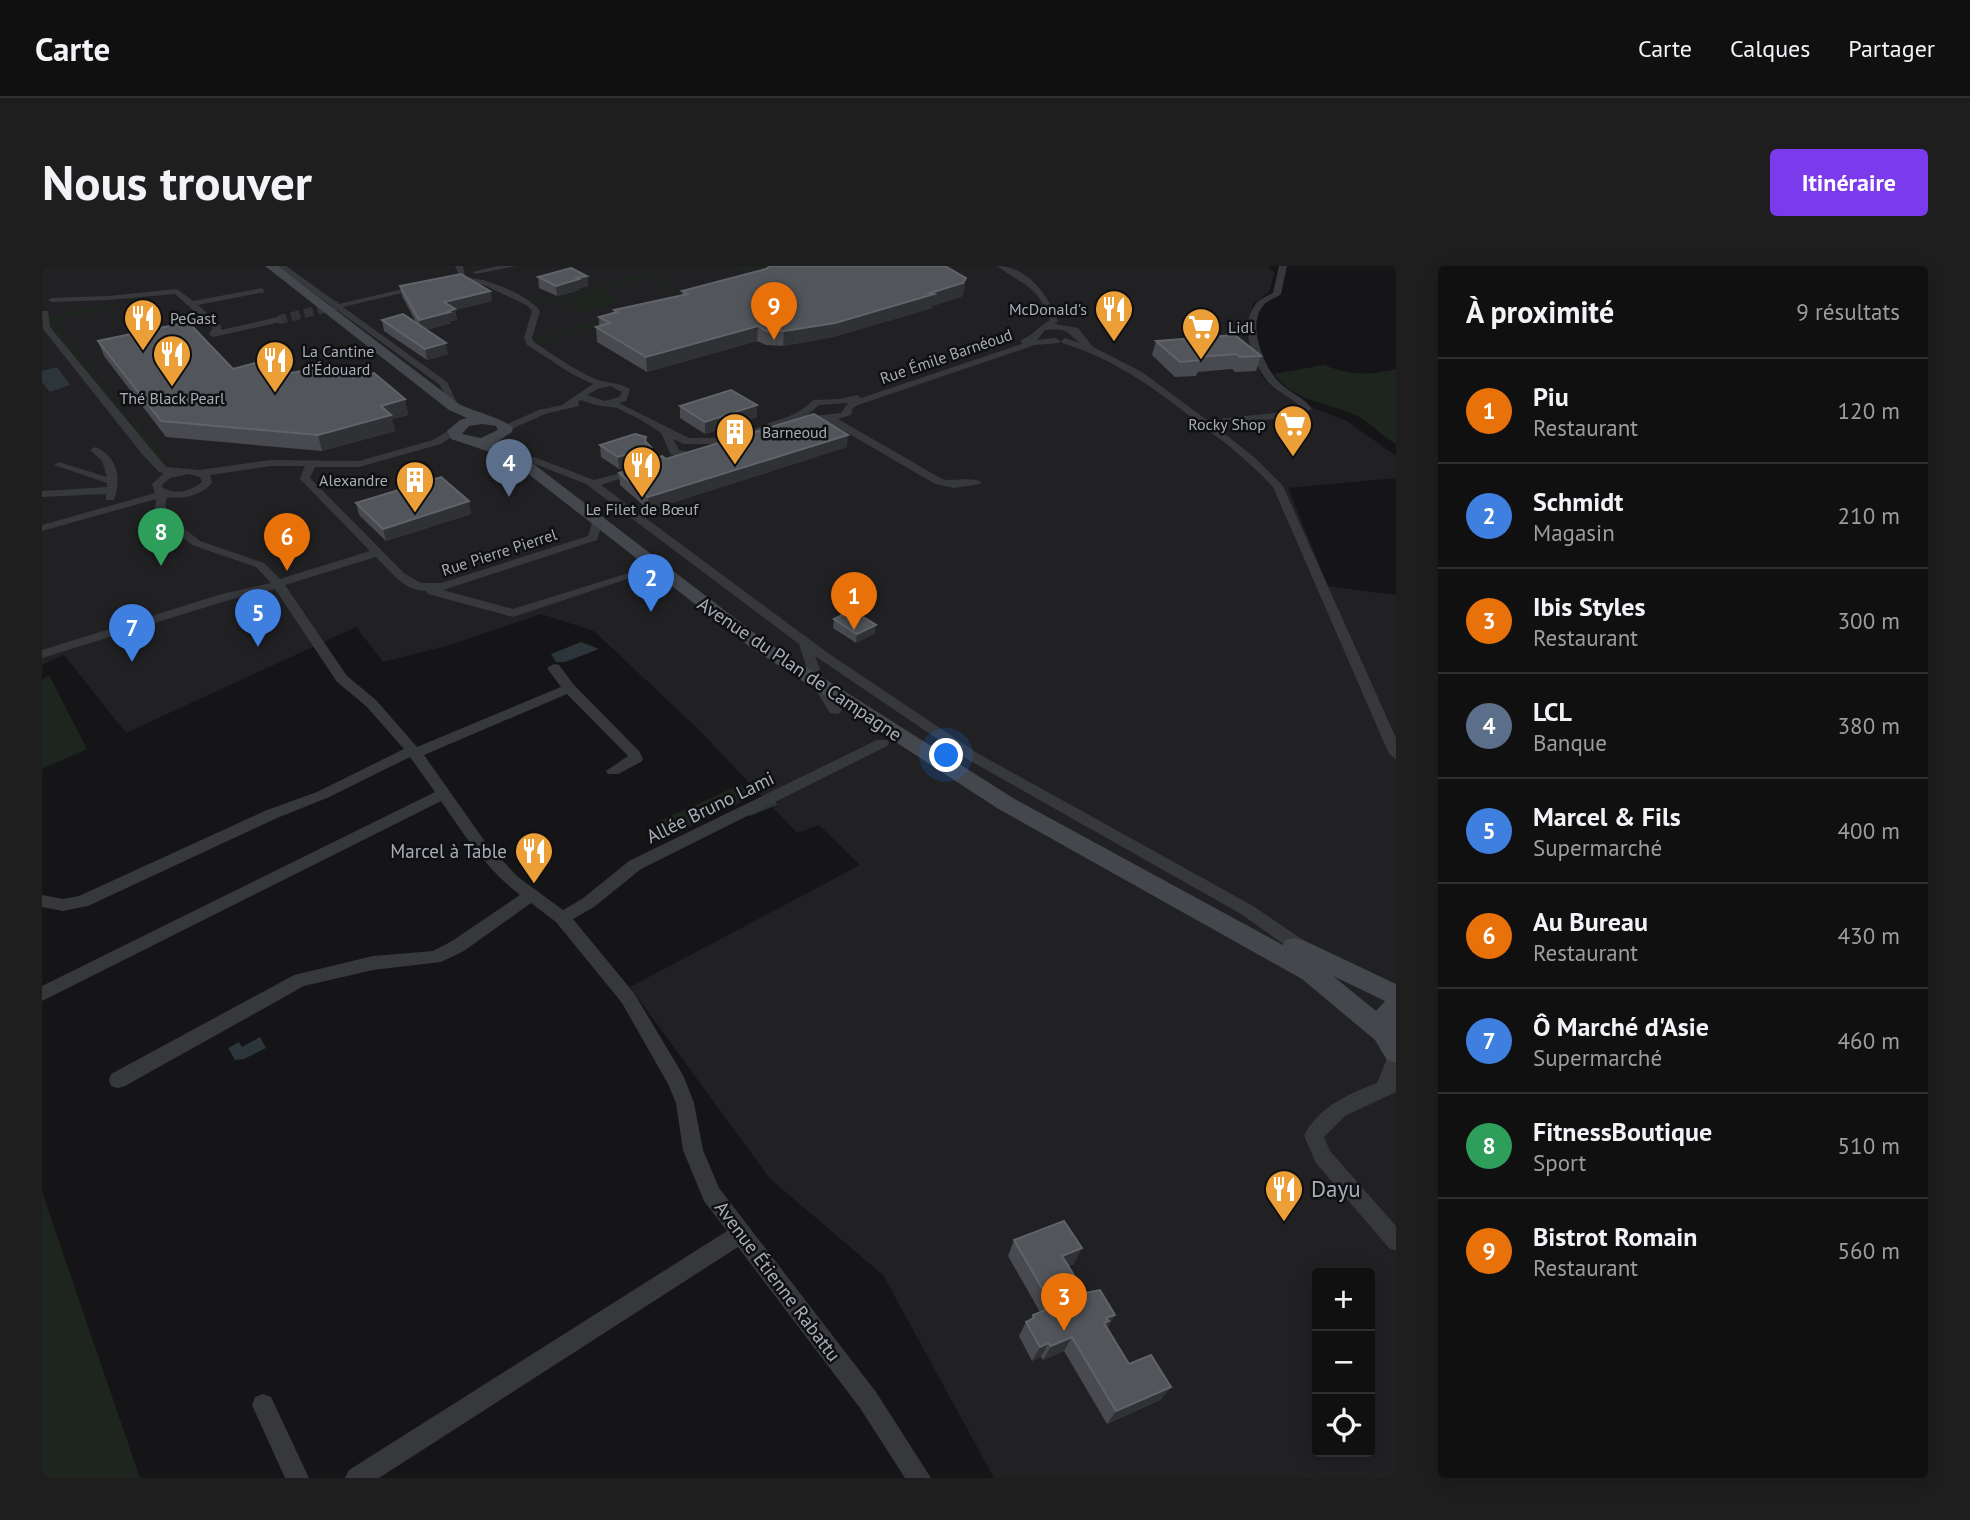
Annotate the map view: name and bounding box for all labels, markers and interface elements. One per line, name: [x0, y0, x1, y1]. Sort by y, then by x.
text: Carte: [35, 27, 110, 70]
text: Carte: [1638, 33, 1692, 64]
text: Calques: [1730, 33, 1810, 64]
text: Partager: [1848, 33, 1935, 64]
button: Itinéraire: [1770, 149, 1928, 216]
text: Nous trouver: [42, 150, 312, 214]
pin: 9: [751, 282, 797, 340]
restaurant icon: McDonald's: [1093, 288, 1135, 343]
text: À proximité: [1466, 292, 1614, 331]
restaurant icon: PeGast: [122, 297, 164, 352]
text: 9 résultats: [1796, 297, 1900, 326]
place label: McDonald's: [1009, 299, 1087, 319]
supermarket icon: Lidl: [1180, 306, 1222, 361]
place label: PeGast: [170, 308, 217, 328]
place label: Lidl: [1228, 317, 1254, 337]
street label: Rue Émile Barnéoud: [877, 324, 1015, 388]
restaurant icon: Thé Black Pearl: [151, 333, 193, 388]
restaurant icon: La Cantine d'Édouard: [254, 339, 296, 394]
place label: La Cantine d'Édouard: [302, 341, 374, 379]
text: Piu: [1533, 380, 1569, 413]
place label: Thé Black Pearl: [119, 388, 225, 408]
text: 1: [1482, 396, 1496, 425]
text: 120 m: [1838, 396, 1900, 425]
supermarket icon: Rocky Shop: [1272, 403, 1314, 458]
building icon: Barneoud: [714, 411, 756, 466]
text: Restaurant: [1533, 413, 1638, 442]
place label: Rocky Shop: [1188, 414, 1266, 434]
place label: Barneoud: [762, 422, 827, 442]
pin: 4: [486, 439, 532, 497]
restaurant icon: Le Filet de Bœuf: [621, 444, 663, 499]
building icon: Alexandre: [394, 459, 436, 514]
place label: Alexandre: [319, 470, 388, 490]
text: Schmidt: [1533, 485, 1623, 518]
place label: Le Filet de Bœuf: [586, 499, 699, 519]
text: 2: [1482, 501, 1496, 530]
text: 210 m: [1838, 501, 1900, 530]
pin: 8: [138, 508, 184, 566]
pin: 6: [264, 513, 310, 571]
text: Magasin: [1533, 518, 1615, 547]
street label: Rue Pierre Pierrel: [439, 524, 559, 580]
pin: 2: [628, 554, 674, 612]
pin: 1: [831, 572, 877, 630]
pin: 5: [235, 589, 281, 647]
text: Ibis Styles: [1533, 590, 1645, 623]
street label: Avenue du Plan de Campagne: [693, 592, 907, 746]
pin: 7: [109, 604, 155, 662]
text: 3: [1482, 606, 1496, 635]
text: 300 m: [1838, 606, 1900, 635]
text: Restaurant: [1533, 623, 1638, 652]
text: LCL: [1533, 695, 1572, 728]
text: 4: [1482, 711, 1496, 740]
text: 380 m: [1838, 711, 1900, 740]
text: Banque: [1533, 728, 1607, 757]
your location: [929, 738, 963, 772]
street label: Allée Bruno Lami: [642, 766, 778, 848]
text: Marcel & Fils: [1533, 800, 1681, 833]
text: 5: [1482, 816, 1496, 845]
text: 400 m: [1838, 816, 1900, 845]
restaurant icon: Marcel à Table: [513, 830, 555, 885]
text: Supermarché: [1533, 833, 1662, 862]
place label: Marcel à Table: [390, 839, 507, 863]
text: Au Bureau: [1533, 905, 1648, 938]
text: 6: [1482, 921, 1496, 950]
text: 430 m: [1838, 921, 1900, 950]
text: Restaurant: [1533, 938, 1638, 967]
text: Ô Marché d'Asie: [1533, 1010, 1709, 1043]
text: 7: [1482, 1026, 1496, 1055]
text: 460 m: [1838, 1026, 1900, 1055]
text: Supermarché: [1533, 1043, 1662, 1072]
text: FitnessBoutique: [1533, 1115, 1712, 1148]
text: 8: [1482, 1131, 1496, 1160]
text: 510 m: [1838, 1131, 1900, 1160]
text: Sport: [1533, 1148, 1586, 1177]
restaurant icon: Dayu: [1263, 1168, 1305, 1223]
place label: Dayu: [1311, 1174, 1361, 1203]
street label: Avenue Étienne Rabattu: [710, 1196, 846, 1366]
text: Bistrot Romain: [1533, 1220, 1698, 1253]
text: 9: [1482, 1236, 1496, 1265]
text: 560 m: [1838, 1236, 1900, 1265]
text: Restaurant: [1533, 1253, 1638, 1282]
map controls: [1312, 1268, 1375, 1457]
button: +: [1312, 1268, 1375, 1331]
pin: 3: [1041, 1273, 1087, 1331]
button: −: [1312, 1331, 1375, 1394]
button: locate: [1312, 1394, 1375, 1457]

